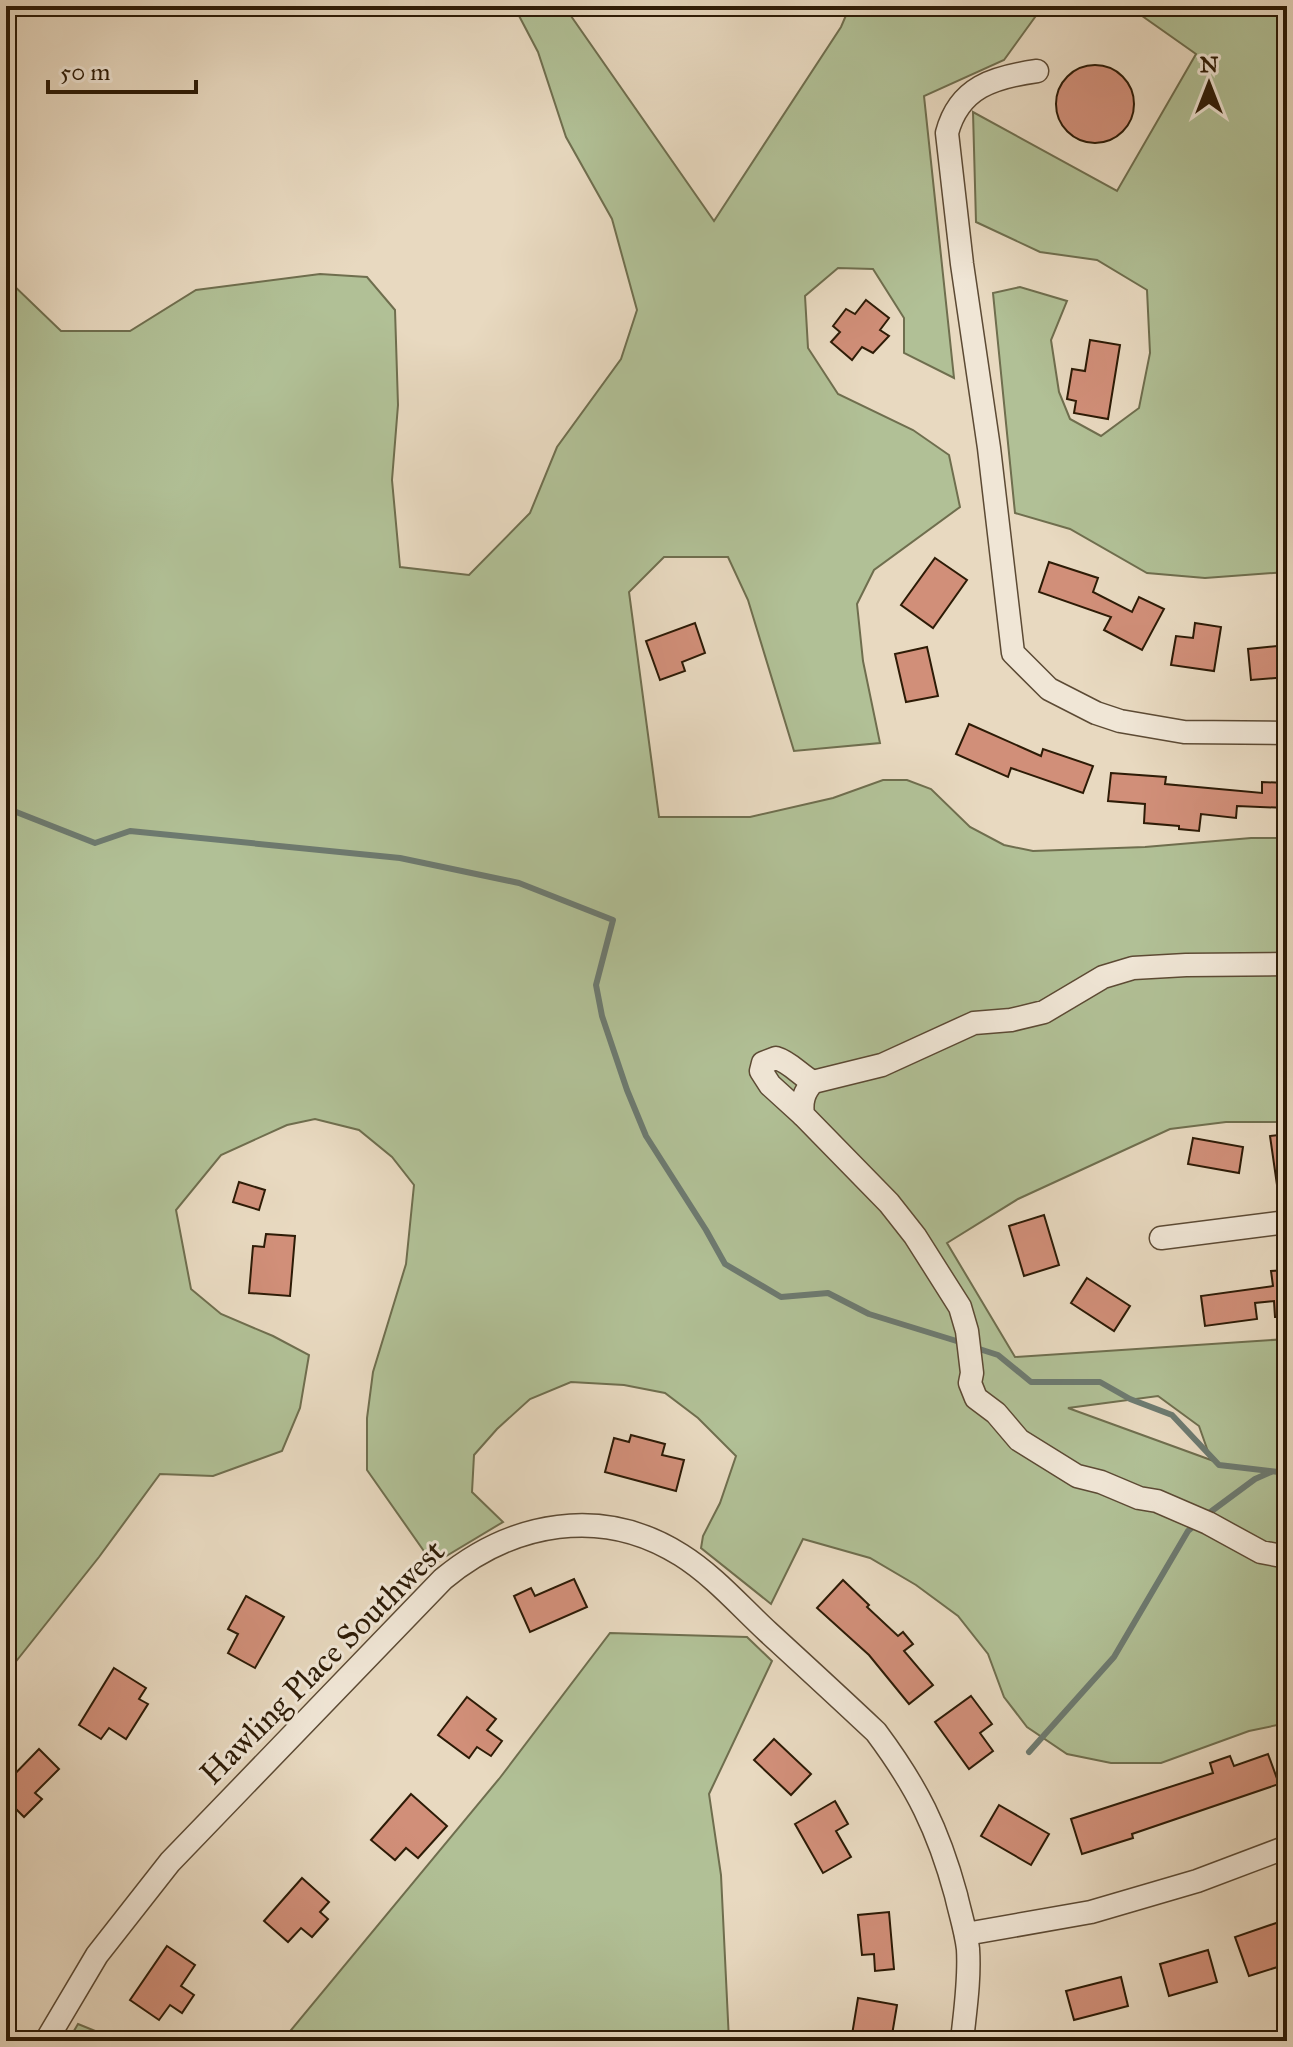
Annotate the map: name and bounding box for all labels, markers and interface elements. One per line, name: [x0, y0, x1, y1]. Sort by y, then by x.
scale bar: [48, 44, 196, 94]
north arrow: [1169, 44, 1249, 124]
text: N: [1200, 51, 1219, 78]
text: 50 m: [60, 57, 110, 87]
street label: Hawling Place Southwest: [192, 1532, 453, 1793]

